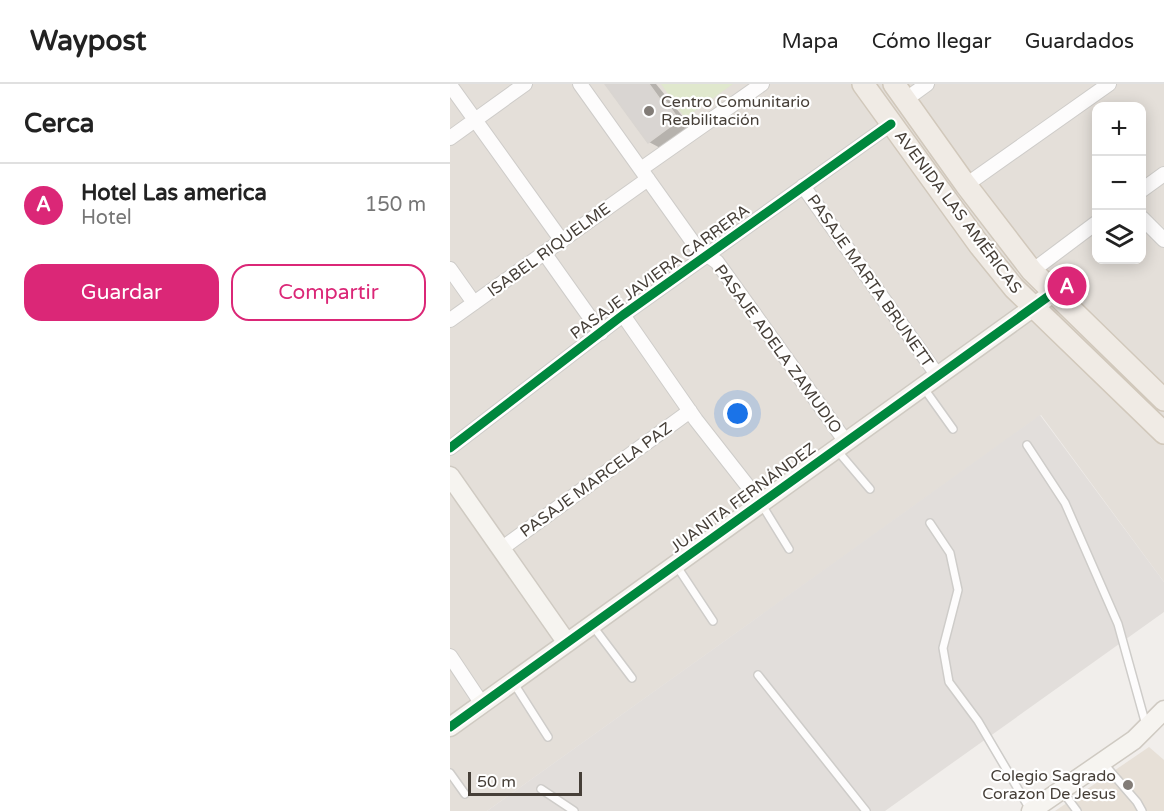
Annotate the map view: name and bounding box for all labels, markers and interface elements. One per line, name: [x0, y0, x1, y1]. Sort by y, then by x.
text: Waypost: [30, 24, 146, 58]
text: Mapa: [781, 29, 839, 54]
text: Cómo llegar: [872, 29, 992, 54]
text: Guardados: [1025, 29, 1134, 54]
place label: Centro Comunitario Reabilitación: [661, 92, 810, 130]
map controls: [1092, 102, 1146, 264]
button: +: [1092, 102, 1146, 156]
marker: Centro Comunitario Reabilitación: [642, 104, 656, 118]
text: Cerca: [24, 108, 94, 139]
street label: AVENIDA LAS AMÉRICAS: [890, 126, 1026, 298]
button: −: [1092, 156, 1146, 210]
text: Hotel Las america: [81, 180, 267, 206]
street label: PASAJE MARTA BRUNETT: [803, 191, 938, 371]
text: A: [36, 193, 51, 217]
text: 150 m: [365, 193, 426, 217]
street label: ISABEL RIQUELME: [484, 199, 614, 301]
street label: PASAJE JAVIERA CARRERA: [566, 200, 754, 344]
text: Hotel: [81, 206, 132, 230]
button: layers: [1092, 210, 1146, 264]
street label: PASAJE ADELA ZAMUDIO: [710, 261, 846, 437]
button: Guardar: [24, 264, 219, 321]
button: Compartir: [231, 264, 426, 321]
pin: A: [1048, 264, 1086, 308]
your location: [723, 399, 752, 428]
street label: PASAJE MARCELA PAZ: [516, 418, 676, 542]
street label: JUANITA FERNÁNDEZ: [666, 439, 820, 557]
place label: Colegio Sagrado Corazon De Jesus: [982, 766, 1116, 804]
scale bar: [468, 769, 582, 796]
text: 50 m: [477, 772, 516, 792]
marker: Colegio Sagrado Corazon De Jesus: [1121, 778, 1135, 792]

